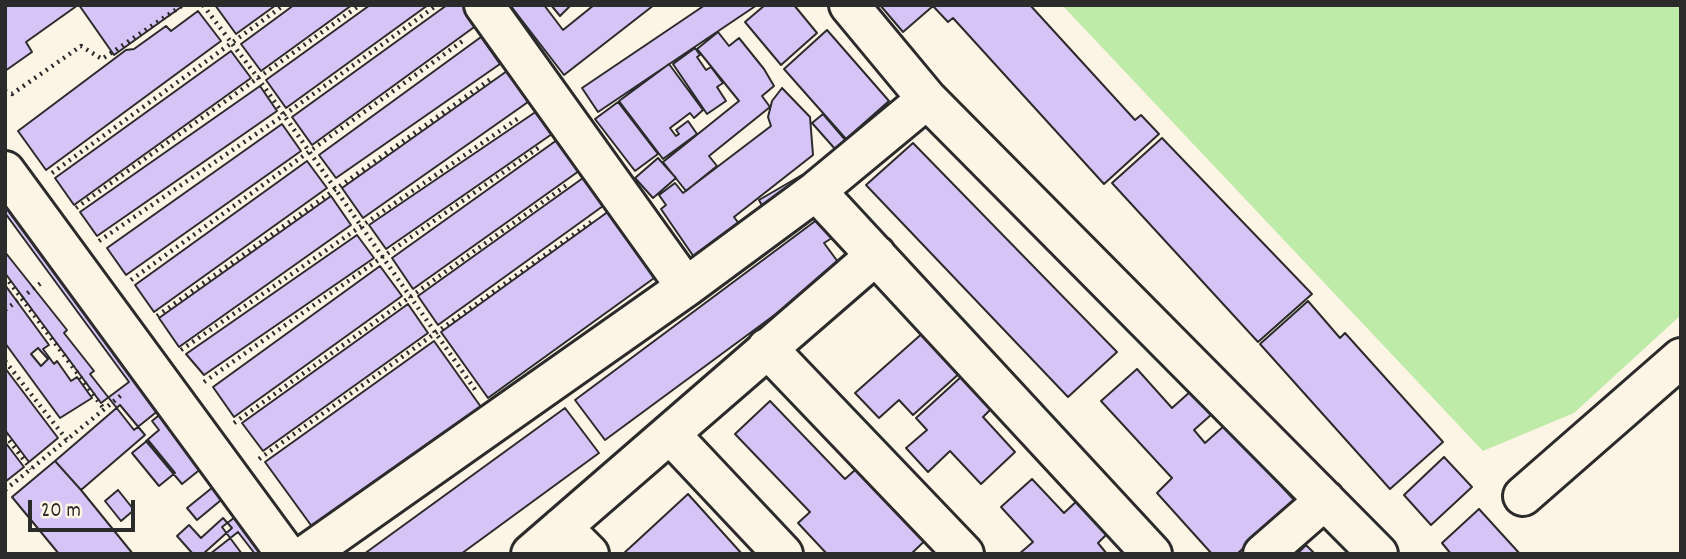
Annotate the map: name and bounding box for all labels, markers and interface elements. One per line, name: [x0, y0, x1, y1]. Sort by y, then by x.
scale bar: [32, 486, 138, 530]
text: 20 m: [41, 497, 81, 527]

